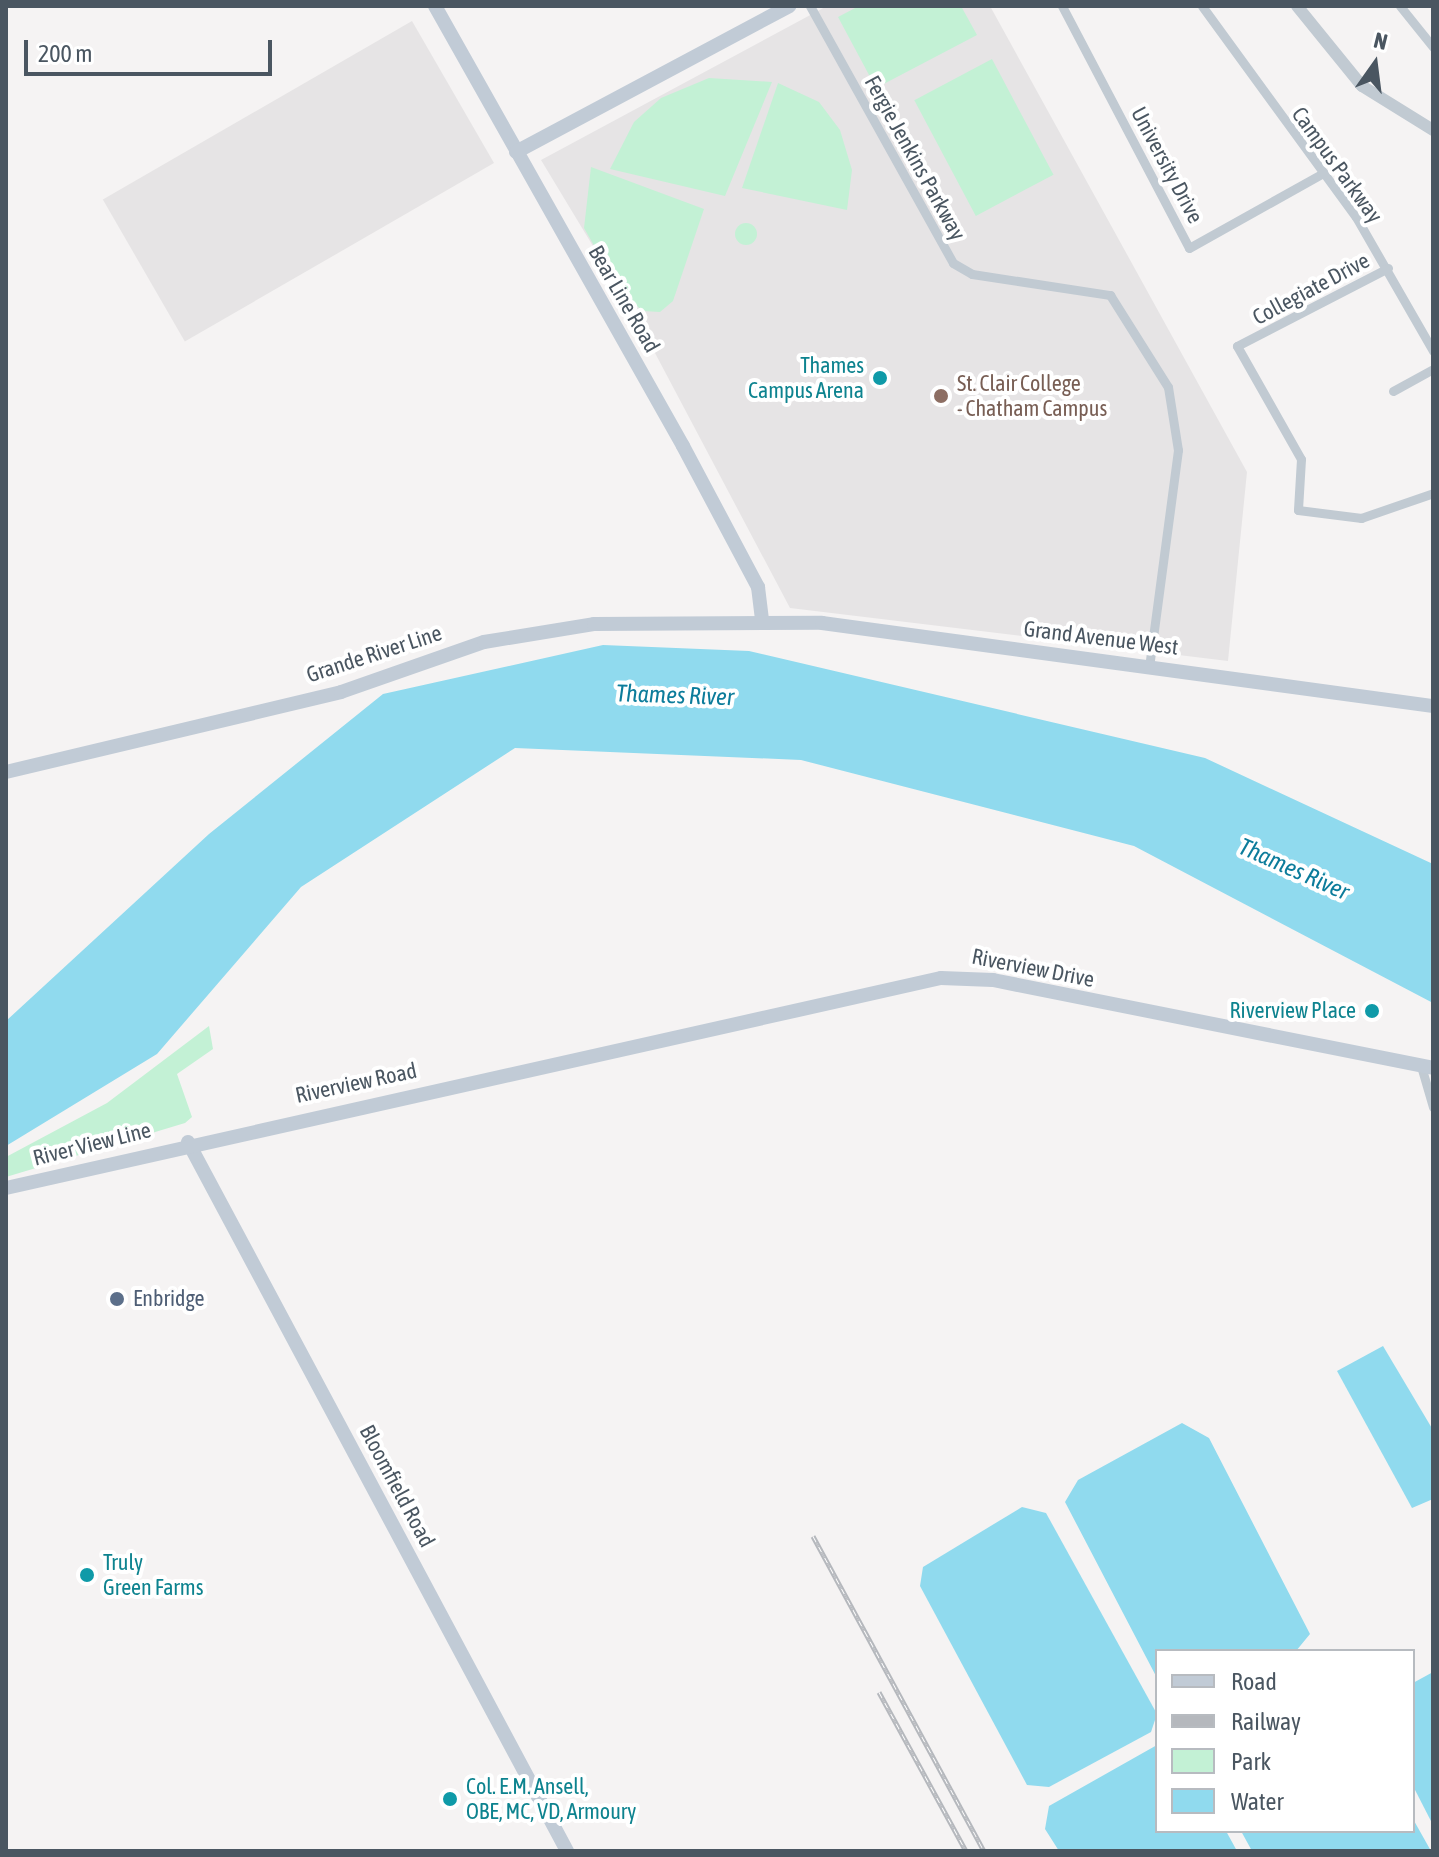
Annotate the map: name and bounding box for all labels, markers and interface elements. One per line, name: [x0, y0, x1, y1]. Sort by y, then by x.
scale bar: [28, 24, 276, 74]
north arrow: [1335, 24, 1415, 104]
text: N: [1371, 27, 1390, 55]
text: 200 m: [38, 40, 92, 67]
street label: Fergie Jenkins Parkway: [859, 71, 971, 245]
street label: University Drive: [1125, 102, 1209, 228]
street label: Campus Parkway: [1286, 102, 1388, 228]
street label: Bear Line Road: [583, 241, 665, 357]
street label: Collegiate Drive: [1248, 247, 1374, 331]
place label: Thames Campus Arena: [748, 352, 864, 404]
marker: Thames Campus Arena: [871, 369, 889, 387]
place label: St. Clair College - Chatham Campus: [957, 370, 1107, 422]
marker: St. Clair College - Chatham Campus: [932, 387, 950, 405]
street label: Grand Avenue West: [1022, 615, 1180, 661]
street label: Grande River Line: [303, 620, 445, 688]
water label: Thames River: [616, 679, 734, 711]
water label: Thames River: [1234, 832, 1354, 906]
street label: Riverview Drive: [970, 943, 1096, 993]
place label: Riverview Place: [1230, 998, 1356, 1024]
marker: Riverview Place: [1363, 1002, 1381, 1020]
street label: Riverview Road: [293, 1057, 419, 1109]
street label: River View Line: [30, 1117, 154, 1171]
place label: Enbridge: [133, 1286, 204, 1312]
marker: Enbridge: [108, 1290, 126, 1308]
street label: Bloomfield Road: [354, 1420, 440, 1552]
place label: Truly Green Farms: [103, 1549, 203, 1600]
marker: Truly Green Farms: [78, 1566, 96, 1584]
legend: [1155, 1649, 1415, 1833]
text: Road: [1231, 1668, 1277, 1695]
text: Railway: [1231, 1708, 1301, 1735]
text: Park: [1231, 1748, 1271, 1775]
place label: Col. E.M. Ansell, OBE, MC, VD, Armoury: [466, 1773, 636, 1824]
text: Water: [1231, 1788, 1284, 1815]
marker: Col. E.M. Ansell, OBE, MC, VD, Armoury: [441, 1790, 459, 1808]

